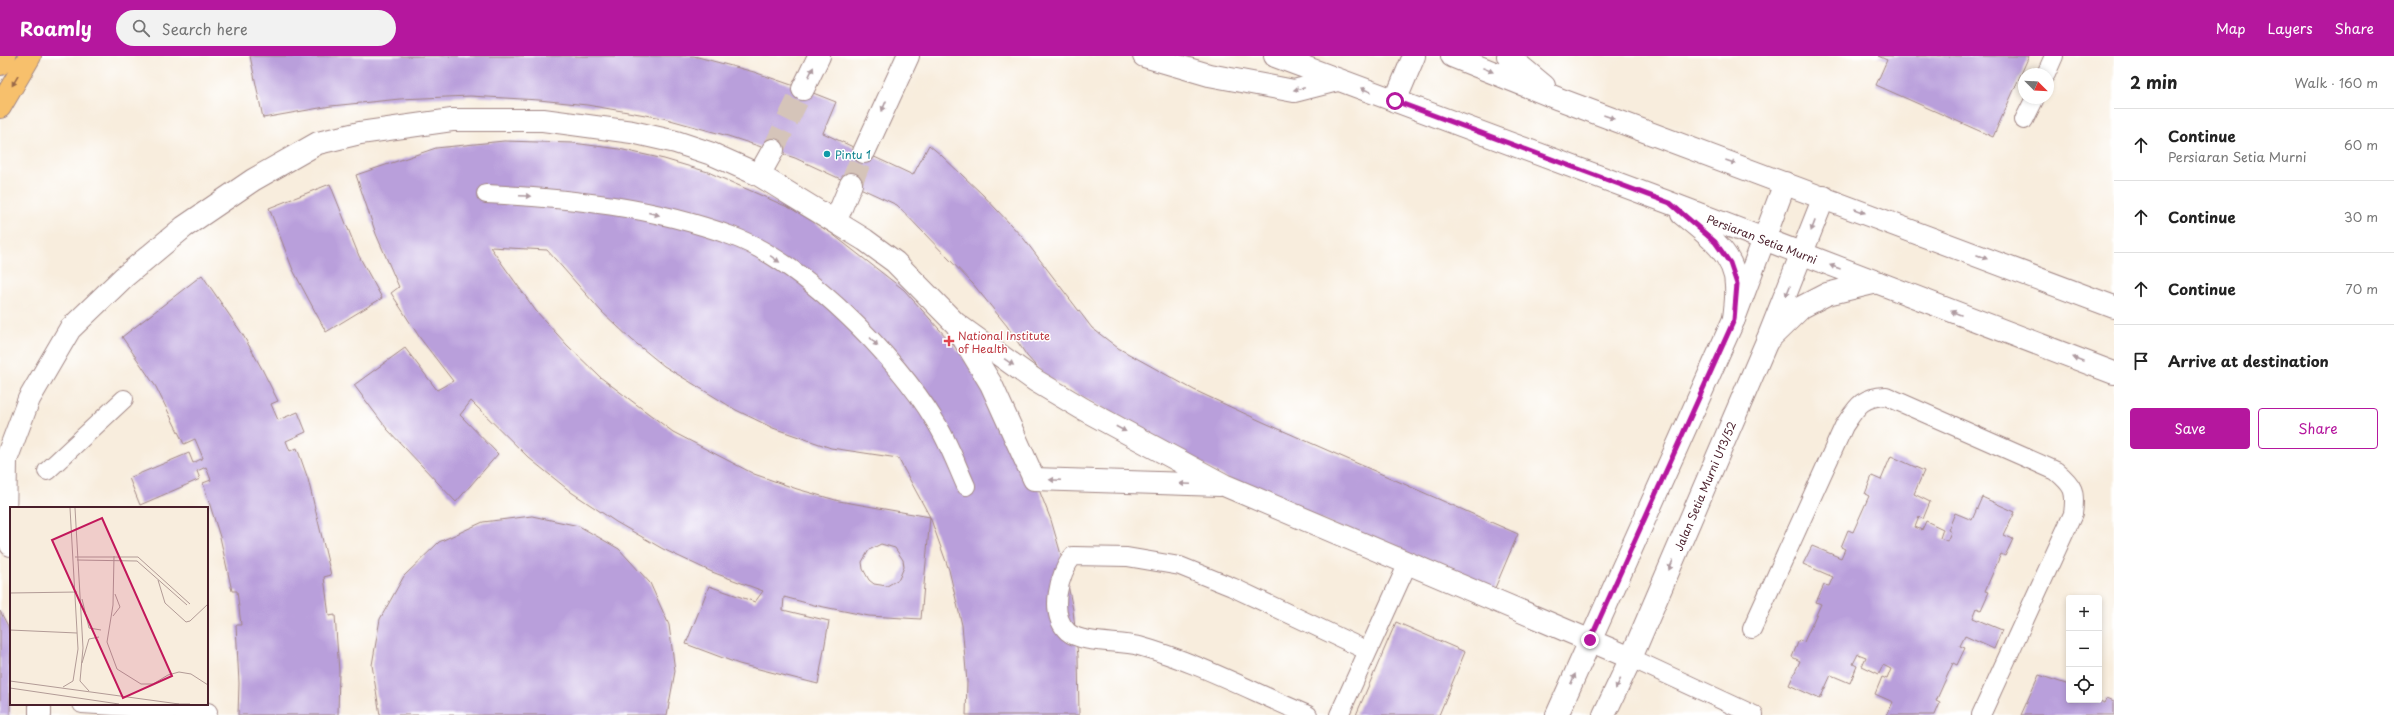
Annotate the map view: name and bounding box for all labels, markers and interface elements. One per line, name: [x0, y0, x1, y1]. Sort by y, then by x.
search box: [116, 10, 396, 46]
text: Roamly: [20, 14, 92, 42]
icon: search: [130, 17, 152, 39]
text: Search here: [162, 17, 248, 40]
text: Map: [2216, 18, 2246, 39]
text: Layers: [2268, 18, 2313, 39]
text: Share: [2335, 18, 2374, 39]
one-way arrow: [808, 67, 814, 78]
one-way arrow: [1482, 68, 1494, 74]
north arrow: [2018, 68, 2054, 104]
text: 2 min: [2130, 69, 2177, 95]
text: Walk · 160 m: [2295, 73, 2378, 92]
one-way arrow: [12, 76, 19, 87]
one-way arrow: [1293, 87, 1305, 93]
one-way arrow: [1359, 87, 1371, 93]
route start: [1386, 92, 1404, 110]
one-way arrow: [881, 101, 887, 112]
one-way arrow: [1604, 115, 1616, 121]
text: Continue: [2168, 124, 2236, 147]
icon: ahead: [2130, 134, 2152, 156]
text: 60 m: [2344, 135, 2378, 154]
place label: Pintu 1: [835, 146, 871, 163]
text: Persiaran Setia Murni: [2168, 147, 2307, 166]
marker: Pintu 1: [822, 149, 832, 159]
one-way arrow: [1725, 160, 1737, 166]
one-way arrow: [519, 193, 531, 200]
text: Continue: [2168, 205, 2236, 228]
icon: ahead: [2130, 206, 2152, 228]
text: 30 m: [2344, 207, 2378, 226]
one-way arrow: [1855, 208, 1867, 214]
street label: Persiaran Setia Murni: [1704, 210, 1820, 268]
one-way arrow: [648, 211, 660, 217]
one-way arrow: [1810, 220, 1816, 232]
one-way arrow: [1976, 254, 1988, 260]
one-way arrow: [769, 255, 780, 263]
one-way arrow: [1828, 263, 1840, 269]
text: Continue: [2168, 277, 2236, 300]
icon: ahead: [2130, 278, 2152, 300]
text: 70 m: [2345, 279, 2378, 298]
one-way arrow: [1784, 285, 1790, 297]
one-way arrow: [1950, 309, 1962, 315]
place label: National Institute of Health: [958, 327, 1050, 357]
marker: National Institute of Health: [943, 335, 955, 347]
one-way arrow: [869, 338, 878, 347]
text: Arrive at destination: [2168, 349, 2329, 372]
icon: arrive: [2130, 350, 2152, 372]
one-way arrow: [2071, 356, 2083, 362]
one-way arrow: [1004, 358, 1015, 366]
button: Save: [2130, 408, 2250, 449]
button: Share: [2258, 408, 2378, 449]
street label: Jalan Setia Murni U13/52: [1670, 418, 1740, 554]
one-way arrow: [1115, 426, 1126, 433]
one-way arrow: [1048, 477, 1061, 483]
one-way arrow: [1178, 481, 1191, 487]
inset map: [10, 507, 208, 705]
one-way arrow: [1668, 559, 1674, 571]
map controls: [2066, 595, 2102, 703]
button: +: [2066, 595, 2102, 631]
route end: [1581, 631, 1599, 649]
button: −: [2066, 631, 2102, 667]
button: locate: [2066, 667, 2102, 703]
one-way arrow: [1570, 674, 1576, 685]
one-way arrow: [1615, 678, 1621, 690]

